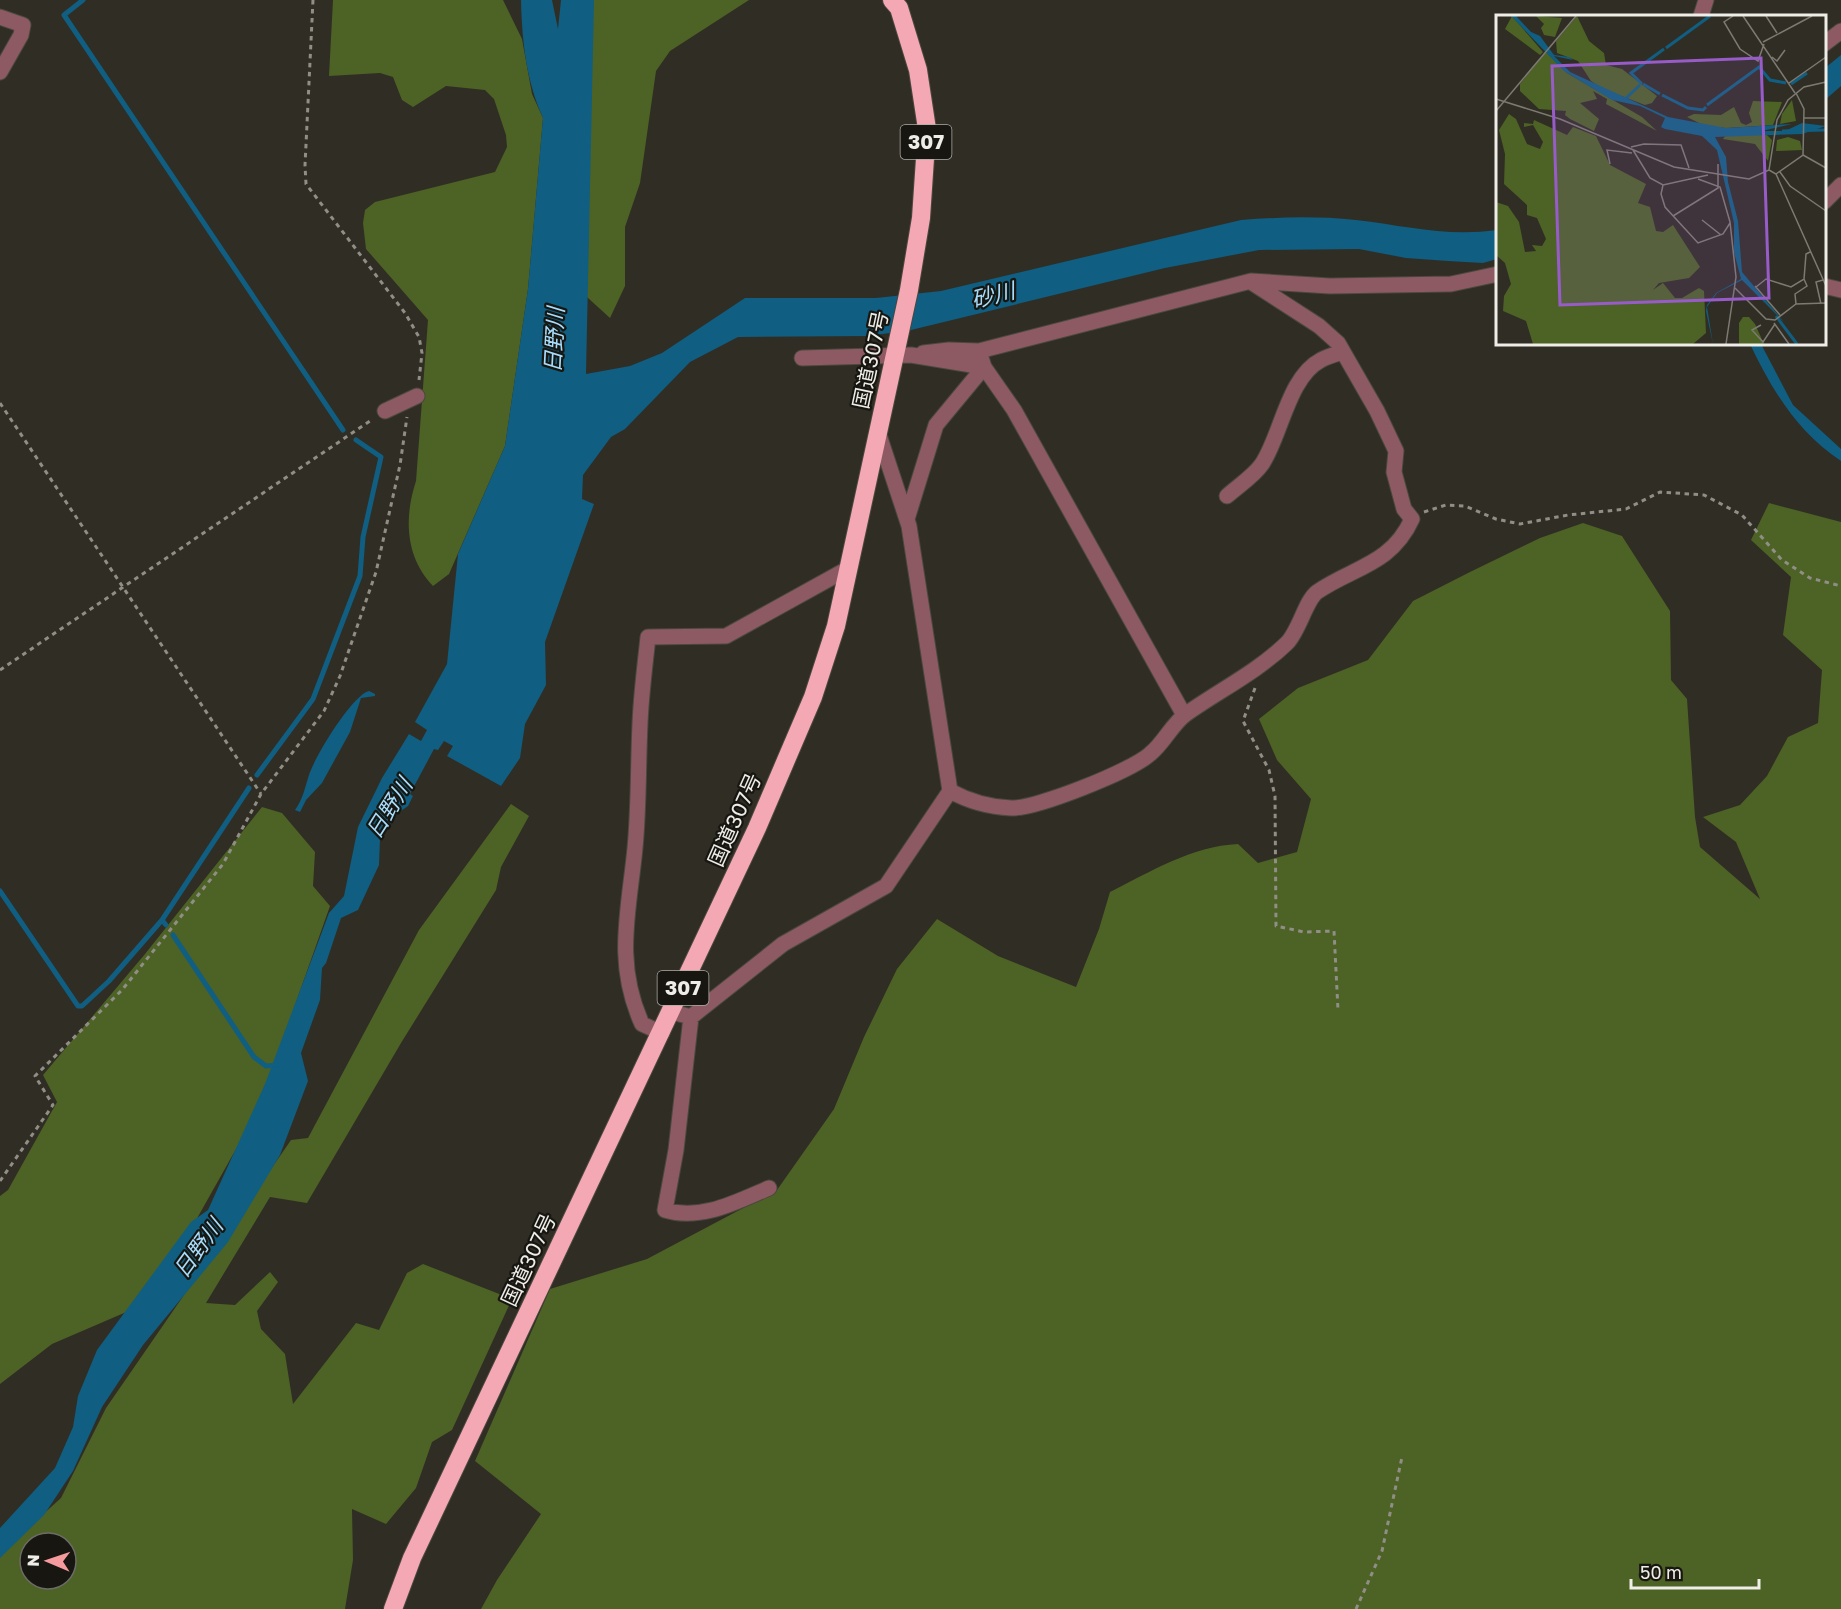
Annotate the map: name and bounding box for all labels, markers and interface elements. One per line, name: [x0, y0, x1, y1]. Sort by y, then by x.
inset map: [1496, 15, 1826, 345]
road number: 307: [900, 125, 952, 159]
water label: 砂川: [968, 276, 1019, 313]
water label: 日野川: [538, 304, 569, 374]
street label: 国道307号: [847, 308, 893, 411]
street label: 国道307号: [702, 769, 766, 870]
water label: 日野川: [360, 771, 419, 843]
road number: 307: [658, 971, 708, 1005]
street label: 国道307号: [495, 1209, 561, 1310]
water label: 日野川: [167, 1211, 229, 1282]
north arrow: [18, 1531, 78, 1591]
scale bar: [1631, 1552, 1758, 1590]
text: N: [23, 1554, 43, 1567]
text: 50 m: [1640, 1561, 1682, 1583]

